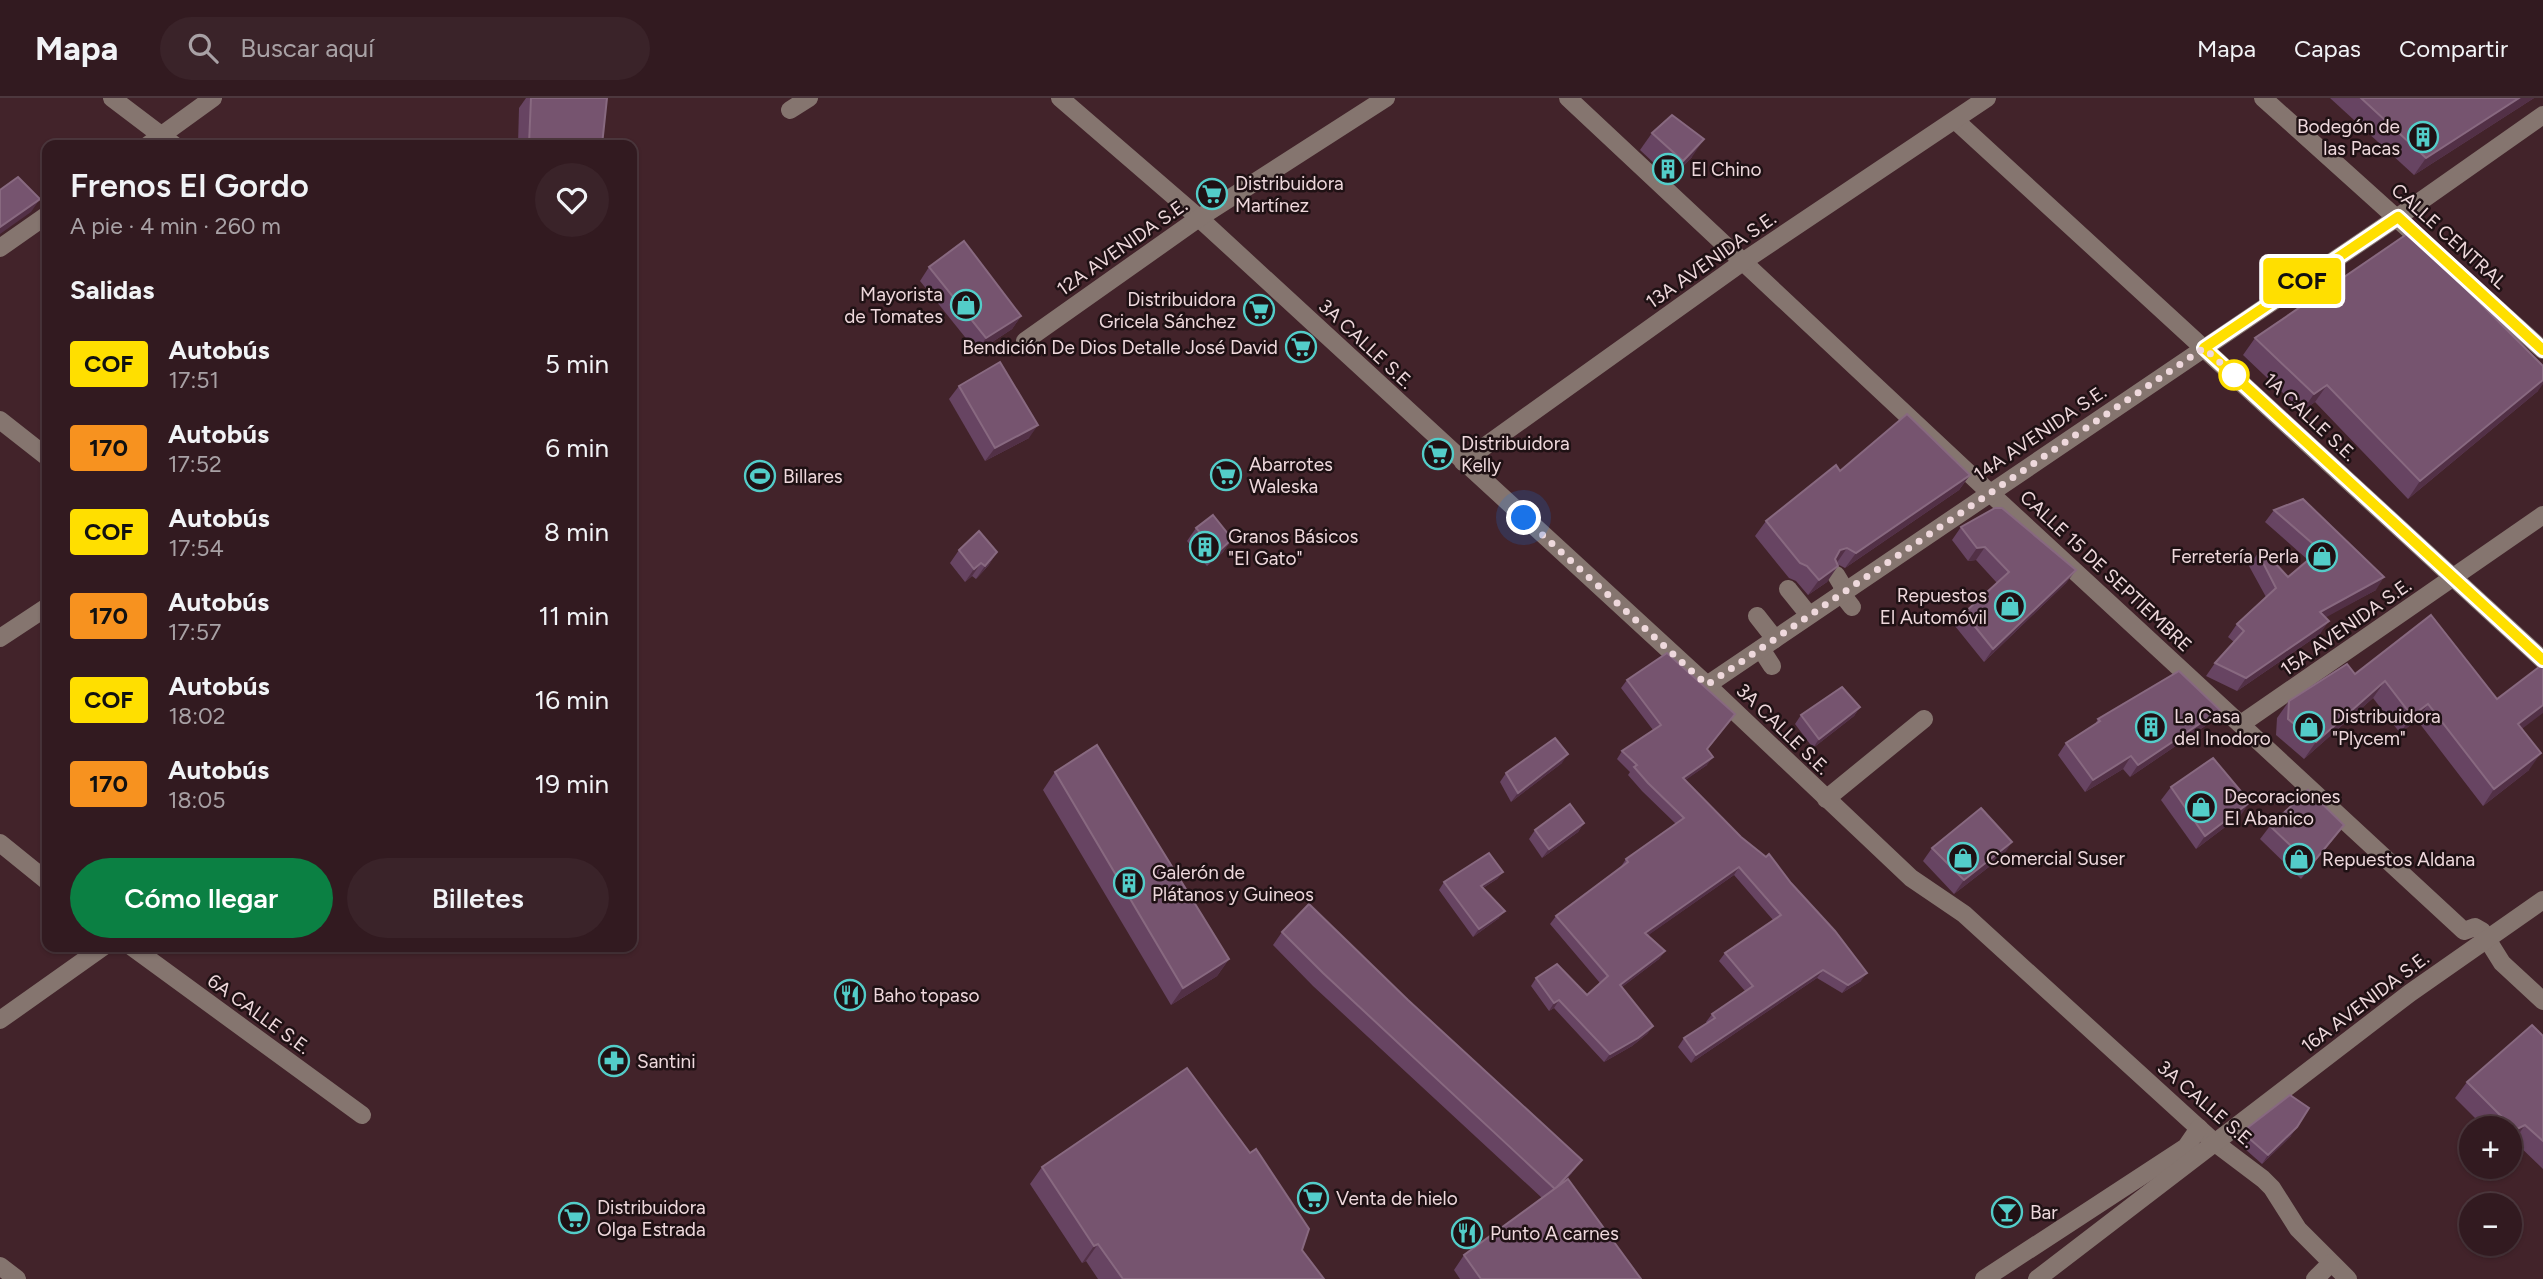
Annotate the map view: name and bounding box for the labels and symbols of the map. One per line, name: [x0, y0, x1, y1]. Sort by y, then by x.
place label: Bodegón de las Pacas: [2297, 115, 2400, 160]
building icon: Bodegón de las Pacas: [2406, 120, 2440, 154]
building icon: El Chino: [1651, 152, 1685, 186]
place label: El Chino: [1691, 158, 1761, 181]
place label: Distribuidora Martínez: [1235, 172, 1344, 217]
supermarket icon: Distribuidora Martínez: [1195, 177, 1229, 211]
street label: CALLE CENTRAL: [2387, 178, 2511, 294]
street label: 12A AVENIDA S.E.: [1052, 193, 1192, 301]
street label: 13A AVENIDA S.E.: [1642, 207, 1781, 313]
line badge: COF: [2262, 258, 2342, 304]
place label: Mayorista de Tomates: [844, 283, 943, 328]
shop icon: Mayorista de Tomates: [949, 288, 983, 322]
place label: Distribuidora Gricela Sánchez: [1099, 288, 1236, 333]
supermarket icon: Distribuidora Gricela Sánchez: [1242, 293, 1276, 327]
street label: 3A CALLE S.E.: [1314, 294, 1418, 394]
supermarket icon: Bendición De Dios Detalle José David: [1284, 330, 1318, 364]
place label: Bendición De Dios Detalle José David: [962, 336, 1278, 359]
unlabelled marker: [2219, 360, 2249, 390]
street label: 1A CALLE S.E.: [2259, 368, 2361, 466]
street label: 14A AVENIDA S.E.: [1969, 380, 2111, 486]
place label: Distribuidora Kelly: [1461, 432, 1570, 477]
supermarket icon: Distribuidora Kelly: [1421, 437, 1455, 471]
place label: Abarrotes Waleska: [1249, 453, 1333, 498]
supermarket icon: Abarrotes Waleska: [1209, 458, 1243, 492]
sports icon: Billares: [743, 459, 777, 493]
place label: Billares: [783, 465, 843, 488]
street label: CALLE 15 DE SEPTIEMBRE: [2015, 485, 2197, 657]
your location: [1506, 500, 1541, 535]
place label: Granos Básicos "El Gato": [1228, 525, 1359, 570]
building icon: Granos Básicos "El Gato": [1188, 530, 1222, 564]
shop icon: Ferretería Perla: [2305, 539, 2339, 573]
place label: Ferretería Perla: [2171, 545, 2299, 568]
street label: 15A AVENIDA S.E.: [2276, 573, 2416, 681]
place label: Repuestos El Automóvil: [1880, 584, 1987, 629]
shop icon: Repuestos El Automóvil: [1993, 589, 2027, 623]
street label: 3A CALLE S.E.: [1731, 679, 1835, 779]
place label: La Casa del Inodoro: [2174, 705, 2271, 750]
place label: Distribuidora "Plycem": [2332, 705, 2441, 750]
building icon: La Casa del Inodoro: [2134, 710, 2168, 744]
shop icon: Distribuidora "Plycem": [2292, 710, 2326, 744]
place label: Decoraciones El Abanico: [2224, 785, 2341, 830]
shop icon: Decoraciones El Abanico: [2184, 790, 2218, 824]
shop icon: Comercial Suser: [1946, 841, 1980, 875]
shop icon: Repuestos Aldana: [2282, 842, 2316, 876]
place label: Comercial Suser: [1986, 847, 2125, 870]
place label: Repuestos Aldana: [2322, 848, 2475, 871]
place label: Galerón de Plátanos y Guineos: [1152, 861, 1314, 906]
building icon: Galerón de Plátanos y Guineos: [1112, 866, 1146, 900]
street label: 16A AVENIDA S.E.: [2297, 946, 2433, 1058]
street label: 6A CALLE S.E.: [203, 969, 315, 1059]
restaurant icon: Baho topaso: [833, 978, 867, 1012]
place label: Baho topaso: [873, 984, 980, 1007]
pharmacy icon: Santini: [597, 1044, 631, 1078]
place label: Santini: [637, 1050, 696, 1073]
street label: 3A CALLE S.E.: [2153, 1056, 2259, 1152]
supermarket icon: Venta de hielo: [1296, 1181, 1330, 1215]
place label: Venta de hielo: [1336, 1187, 1458, 1210]
bar icon: Bar: [1990, 1195, 2024, 1229]
place label: Distribuidora Olga Estrada: [597, 1196, 706, 1241]
supermarket icon: Distribuidora Olga Estrada: [557, 1201, 591, 1235]
place label: Bar: [2030, 1201, 2058, 1224]
restaurant icon: Punto A carnes: [1450, 1216, 1484, 1250]
place label: Punto A carnes: [1490, 1222, 1619, 1245]

